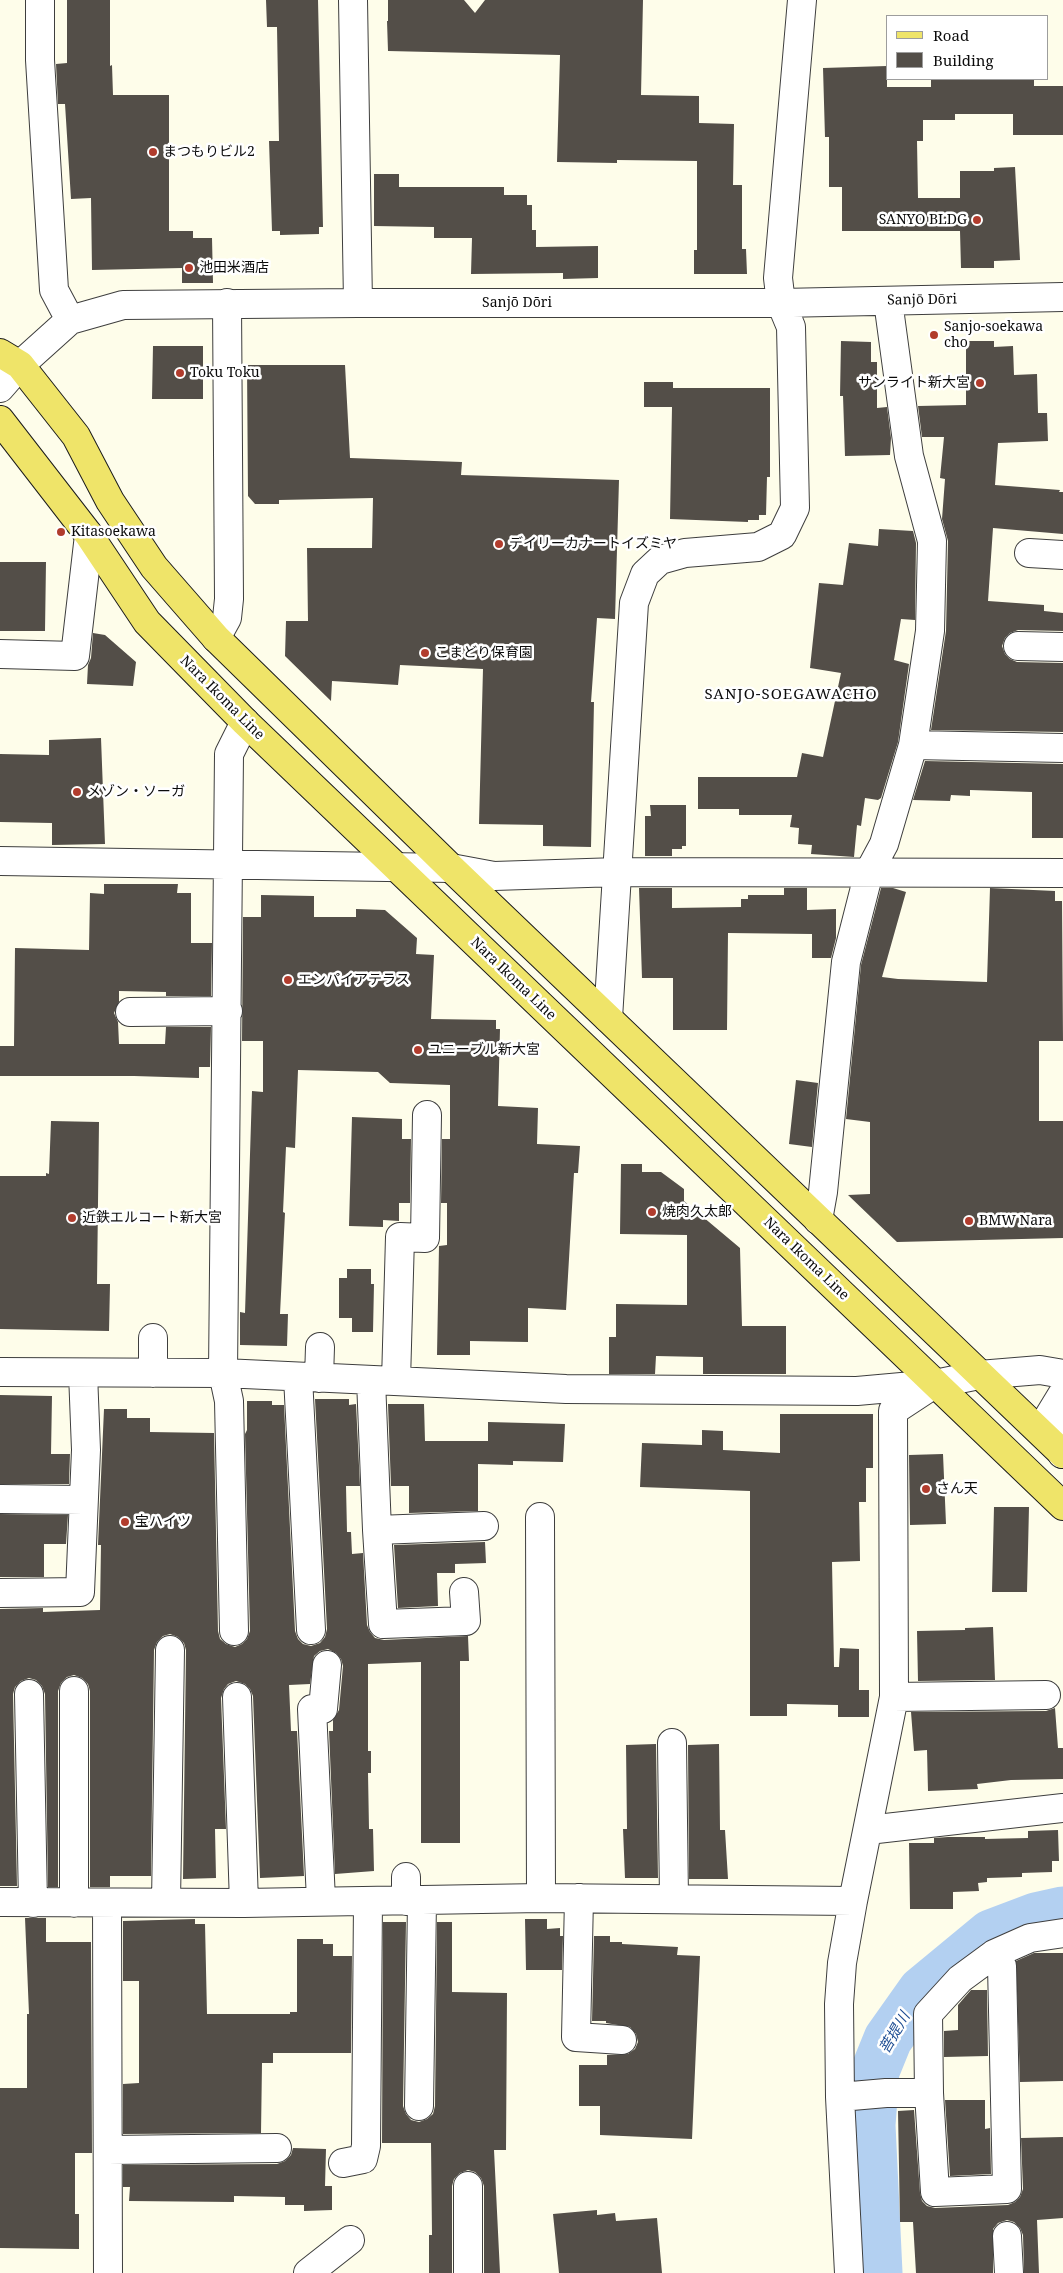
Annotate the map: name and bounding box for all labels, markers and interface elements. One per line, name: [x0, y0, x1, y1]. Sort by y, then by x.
legend: [886, 15, 1048, 80]
text: Road: [933, 25, 969, 45]
text: Building: [933, 50, 994, 70]
place label: まつもりビル2: [163, 144, 255, 160]
marker: まつもりビル2: [147, 146, 159, 158]
place label: SANYO BLDG: [879, 212, 967, 228]
marker: SANYO BLDG: [971, 214, 983, 226]
place label: 池田米酒店: [199, 260, 269, 276]
marker: 池田米酒店: [183, 262, 195, 274]
street label: Sanjō Dōri: [887, 291, 957, 309]
street label: Sanjō Dōri: [482, 295, 552, 311]
place label: Sanjo-soekawa cho: [944, 319, 1043, 352]
marker: Sanjo-soekawa cho: [928, 329, 940, 341]
place label: Toku Toku: [190, 365, 260, 381]
marker: Toku Toku: [174, 367, 186, 379]
place label: サンライト新大宮: [858, 375, 970, 391]
marker: サンライト新大宮: [974, 377, 986, 389]
place label: Kitasoekawa: [71, 524, 156, 540]
marker: Kitasoekawa: [55, 526, 67, 538]
place label: デイリーカナートイズミヤ: [509, 536, 677, 552]
marker: デイリーカナートイズミヤ: [493, 538, 505, 550]
place label: こまどり保育園: [435, 645, 533, 661]
marker: こまどり保育園: [419, 647, 431, 659]
street label: Nara Ikoma Line: [176, 652, 268, 744]
district label: SANJO-SOEGAWACHO: [702, 686, 880, 704]
place label: メゾン・ソーガ: [87, 784, 185, 800]
marker: メゾン・ソーガ: [71, 786, 83, 798]
street label: Nara Ikoma Line: [467, 934, 559, 1024]
place label: エンパイアテラス: [298, 972, 410, 988]
marker: エンパイアテラス: [282, 974, 294, 986]
place label: ユニーブル新大宮: [428, 1042, 540, 1058]
marker: ユニーブル新大宮: [412, 1044, 424, 1056]
place label: 焼肉久太郎: [662, 1204, 732, 1220]
marker: 焼肉久太郎: [646, 1206, 658, 1218]
place label: 近鉄エルコート新大宮: [82, 1210, 222, 1226]
marker: 近鉄エルコート新大宮: [66, 1212, 78, 1224]
place label: BMW Nara: [979, 1213, 1052, 1229]
street label: Nara Ikoma Line: [760, 1214, 852, 1304]
marker: BMW Nara: [963, 1215, 975, 1227]
place label: さん天: [936, 1481, 978, 1497]
marker: さん天: [920, 1483, 932, 1495]
place label: 宝ハイツ: [135, 1514, 191, 1530]
marker: 宝ハイツ: [119, 1516, 131, 1528]
water label: 菩提川: [876, 2009, 914, 2057]

